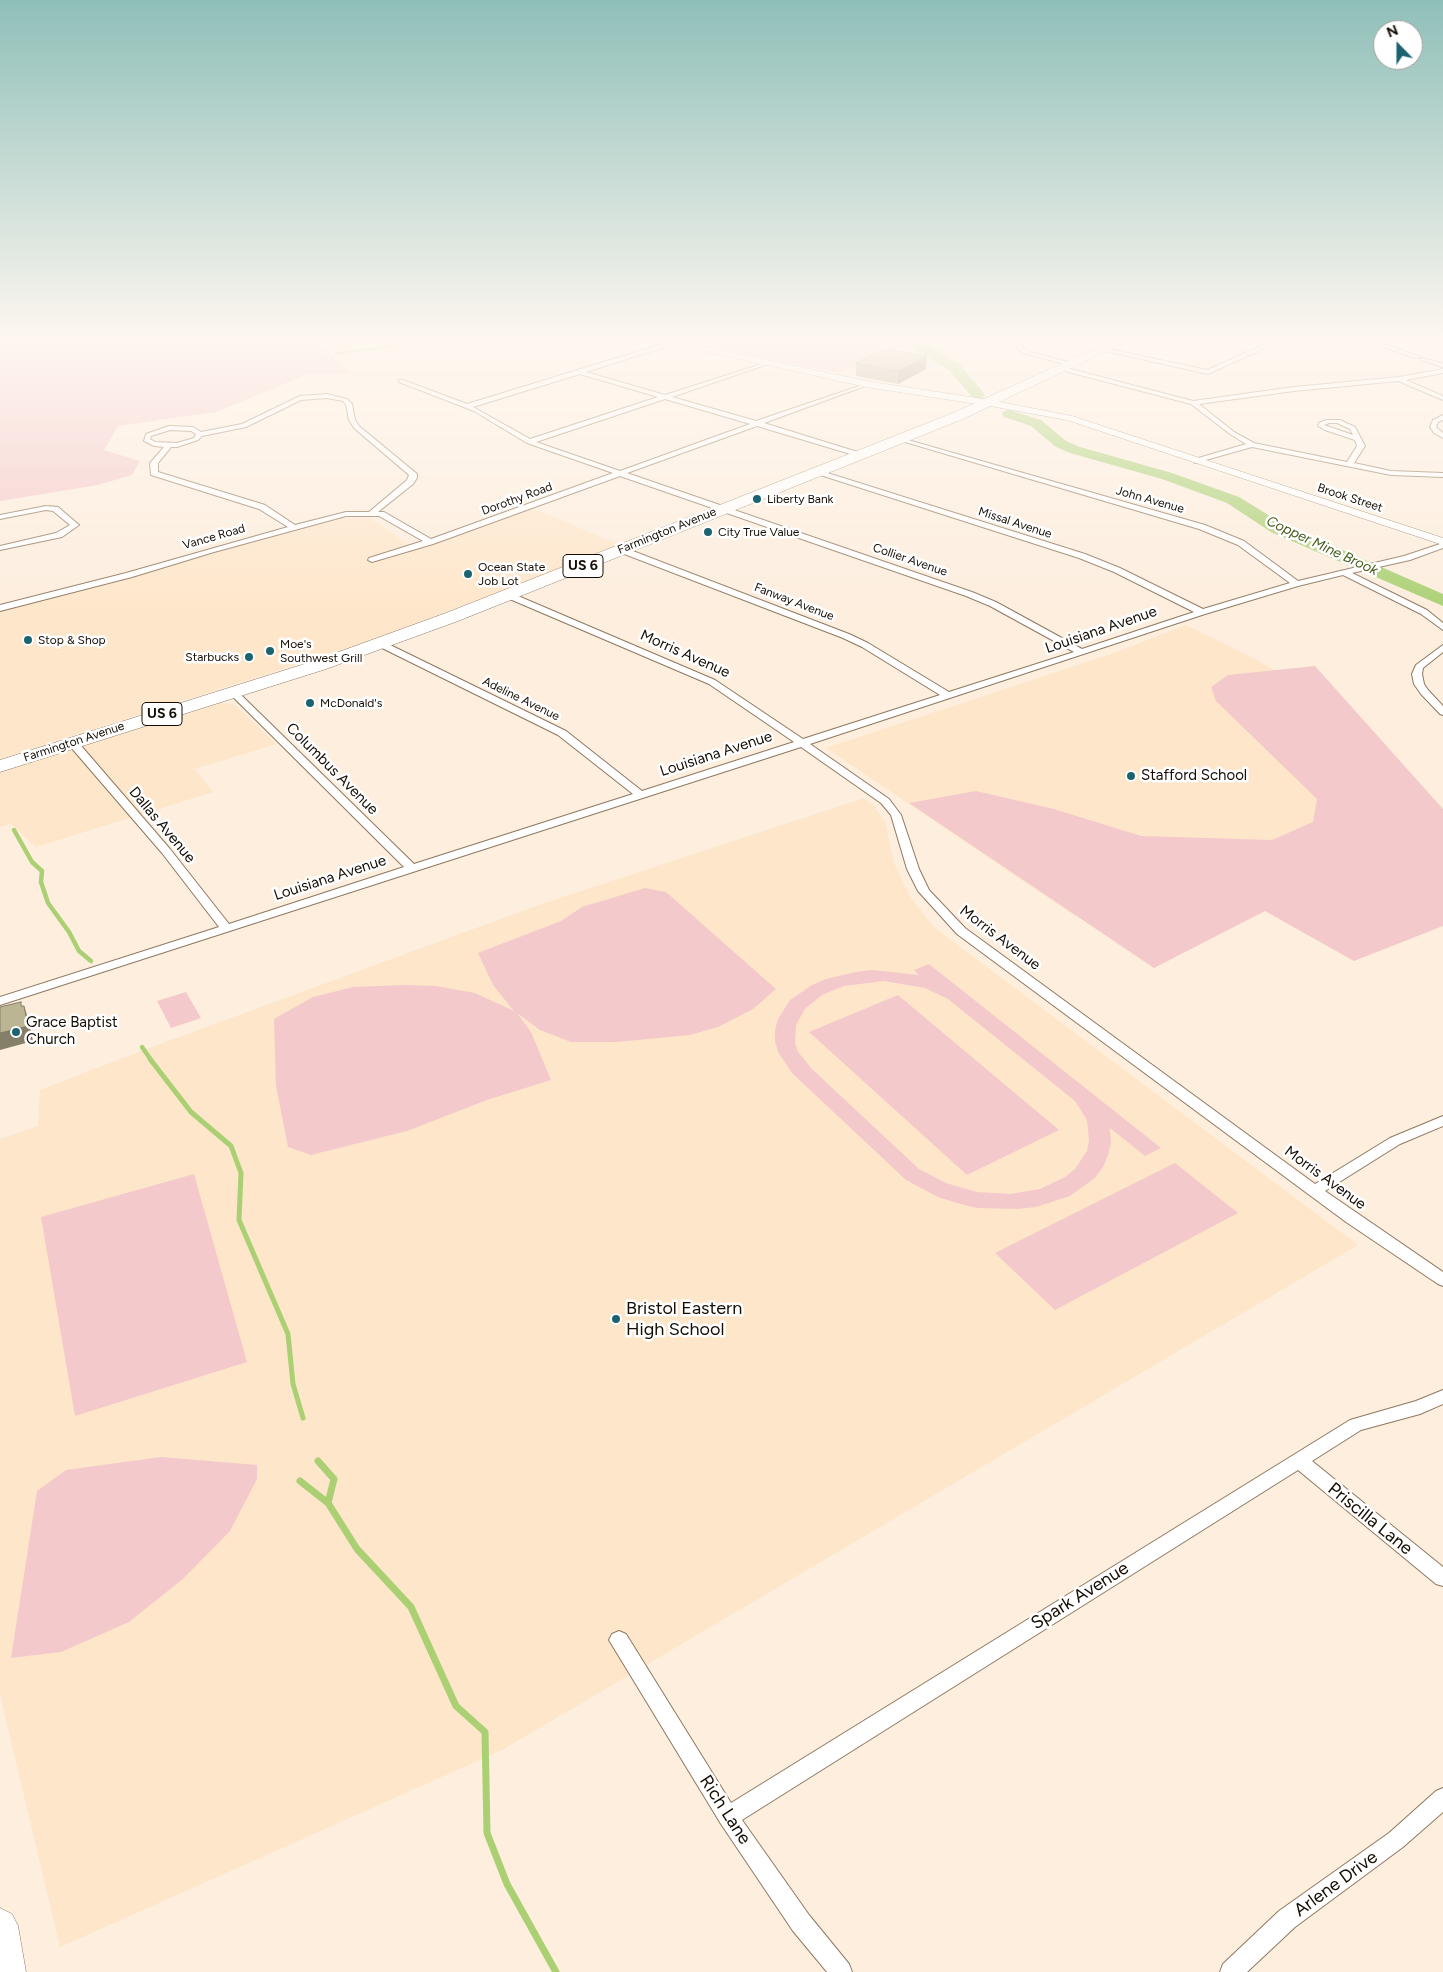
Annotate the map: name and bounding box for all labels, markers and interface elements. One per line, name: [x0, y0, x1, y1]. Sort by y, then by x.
north arrow: [1373, 20, 1423, 70]
text: N: [1384, 22, 1401, 41]
street label: Dorothy Road: [480, 480, 554, 518]
street label: Brook Street: [1316, 481, 1384, 515]
street label: John Avenue: [1114, 483, 1186, 517]
place label: Liberty Bank: [767, 492, 833, 506]
marker: Liberty Bank: [751, 493, 763, 505]
street label: Missal Avenue: [976, 504, 1054, 542]
street label: Farmington Avenue: [616, 505, 718, 557]
water label: Copper Mine Brook: [1264, 513, 1380, 579]
street label: Vance Road: [181, 521, 247, 553]
place label: City True Value: [718, 525, 799, 539]
marker: City True Value: [702, 526, 714, 538]
street label: Collier Avenue: [871, 541, 949, 579]
road number: US 6: [563, 554, 603, 578]
place label: Ocean State Job Lot: [478, 560, 545, 588]
marker: Ocean State Job Lot: [462, 568, 474, 580]
street label: Fanway Avenue: [752, 580, 836, 624]
street label: Louisiana Avenue: [1043, 602, 1159, 658]
street label: Morris Avenue: [637, 626, 733, 682]
place label: Stop & Shop: [38, 633, 106, 647]
marker: Stop & Shop: [22, 634, 34, 646]
place label: Moe's Southwest Grill: [280, 637, 362, 665]
marker: Moe's Southwest Grill: [264, 645, 276, 657]
place label: Starbucks: [185, 650, 239, 664]
marker: Starbucks: [243, 651, 255, 663]
street label: Adeline Avenue: [480, 674, 562, 724]
place label: McDonald's: [320, 696, 382, 710]
marker: McDonald's: [304, 697, 316, 709]
road number: US 6: [142, 702, 182, 726]
street label: Farmington Avenue: [22, 719, 126, 765]
street label: Columbus Avenue: [282, 719, 382, 819]
street label: Louisiana Avenue: [658, 727, 774, 781]
place label: Stafford School: [1141, 767, 1247, 785]
marker: Stafford School: [1125, 770, 1137, 782]
street label: Dallas Avenue: [125, 783, 199, 867]
street label: Louisiana Avenue: [272, 851, 388, 905]
street label: Morris Avenue: [956, 902, 1044, 974]
place label: Grace Baptist Church: [26, 1014, 118, 1049]
marker: Grace Baptist Church: [10, 1026, 22, 1038]
street label: Morris Avenue: [1281, 1142, 1369, 1214]
place label: Bristol Eastern High School: [626, 1298, 742, 1340]
marker: Bristol Eastern High School: [610, 1313, 622, 1325]
street label: Priscilla Lane: [1323, 1478, 1417, 1560]
street label: Spark Avenue: [1027, 1557, 1133, 1635]
street label: Rich Lane: [695, 1771, 755, 1849]
street label: Arlene Drive: [1290, 1846, 1382, 1922]

